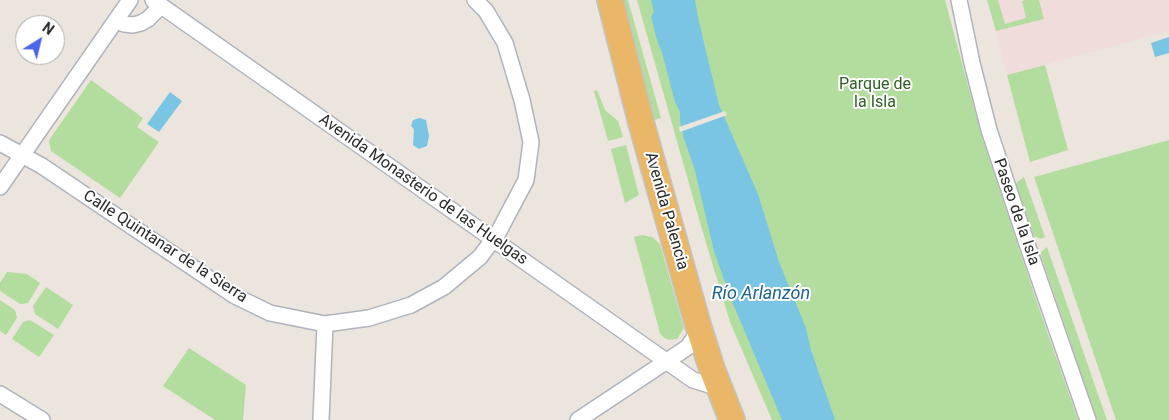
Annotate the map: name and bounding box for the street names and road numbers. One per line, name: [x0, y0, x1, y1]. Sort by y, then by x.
street label: Avenida Monasterio de las Huelgas: [315, 110, 531, 270]
street label: Avenida Palencia: [640, 150, 692, 272]
street label: Paseo de la Isla: [989, 156, 1043, 268]
street label: Calle Quintanar de la Sierra: [79, 187, 251, 307]

